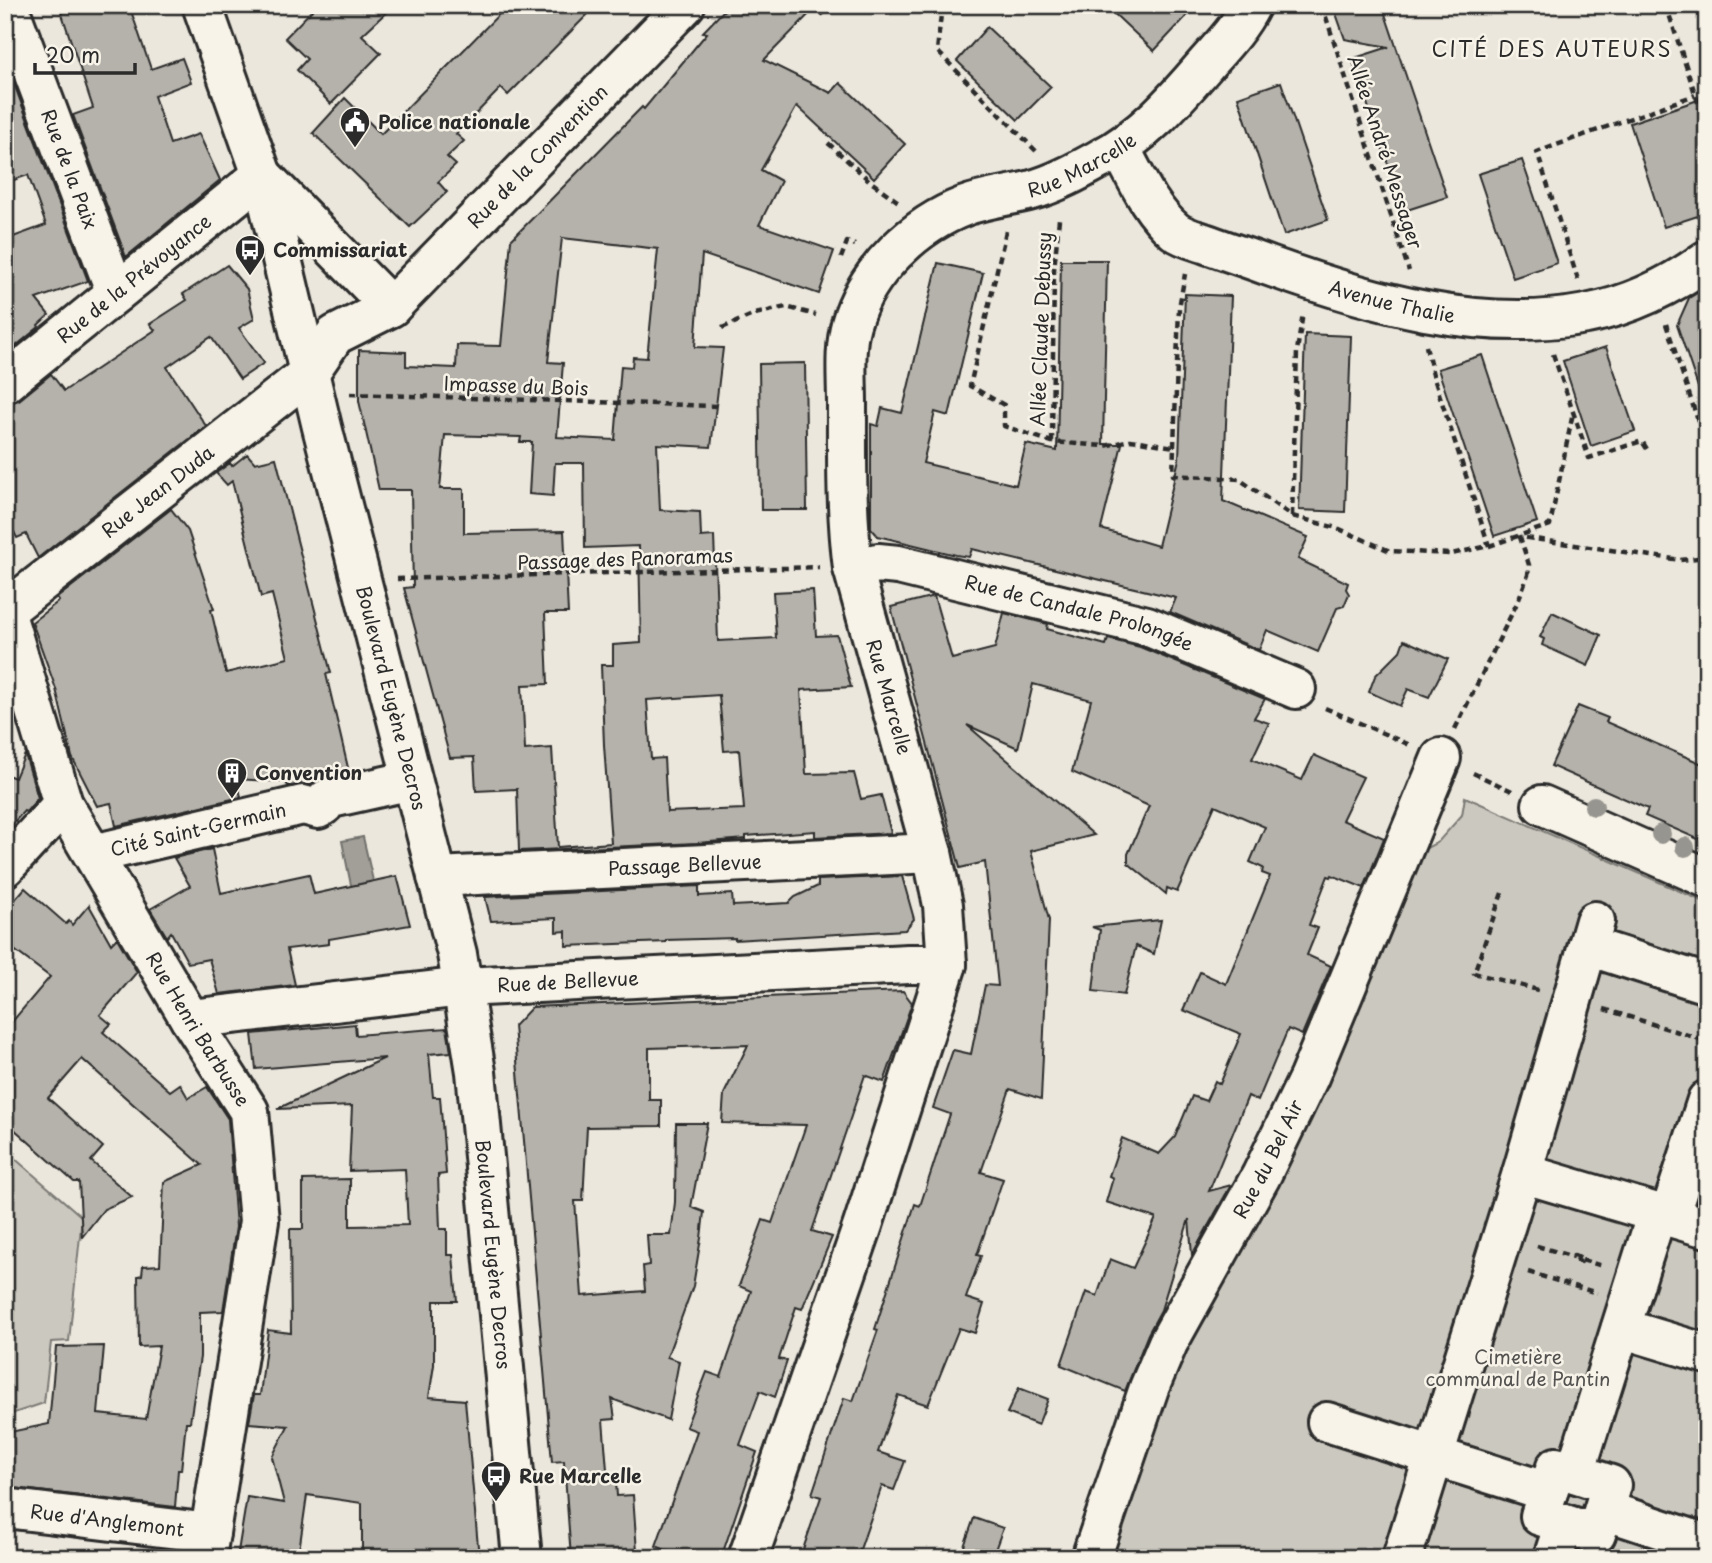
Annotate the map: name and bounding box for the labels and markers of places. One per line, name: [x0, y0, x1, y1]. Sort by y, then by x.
public building icon: Police nationale: [338, 105, 372, 149]
place label: Police nationale: [378, 107, 531, 135]
bus stop icon: Commissariat: [233, 233, 267, 277]
place label: Commissariat: [273, 235, 407, 263]
building icon: Convention: [215, 756, 249, 800]
place label: Convention: [255, 758, 362, 786]
bus stop icon: Rue Marcelle: [479, 1459, 513, 1503]
place label: Rue Marcelle: [519, 1461, 642, 1489]

